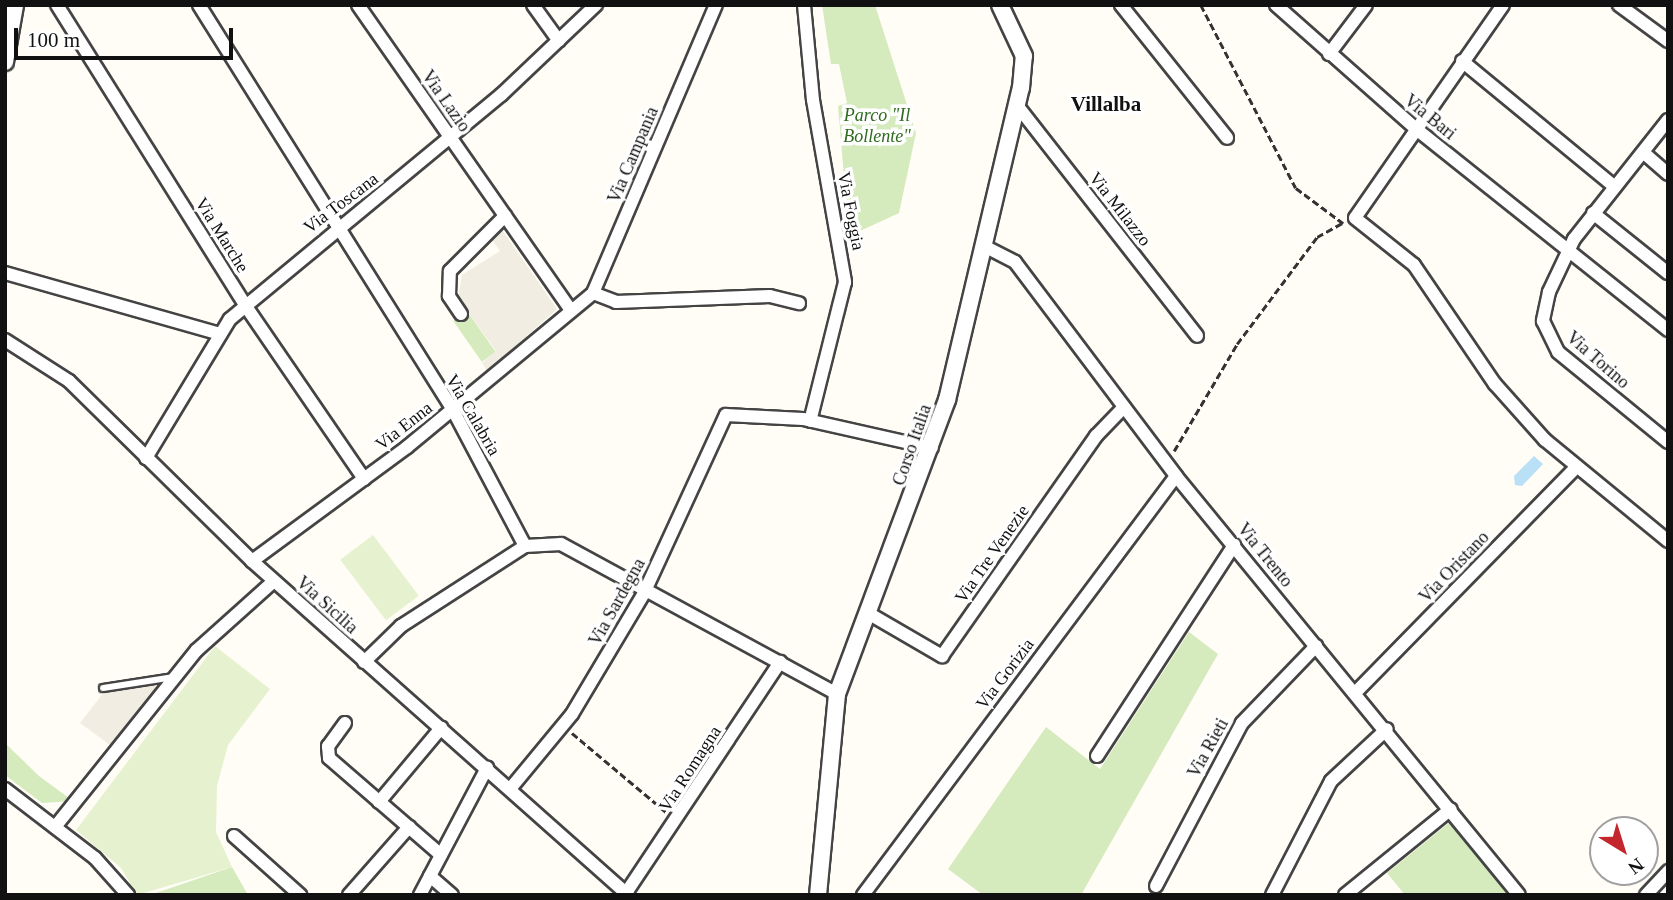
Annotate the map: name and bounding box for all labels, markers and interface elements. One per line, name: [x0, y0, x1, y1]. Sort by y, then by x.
scale bar: [18, 14, 236, 58]
text: 100 m: [27, 28, 80, 52]
street label: Via Lazio: [417, 66, 475, 136]
street label: Via Bari: [1400, 90, 1460, 144]
district label: Villalba: [1071, 91, 1141, 117]
street label: Via Campania: [603, 104, 663, 206]
park label: Parco "Il Bollente": [843, 105, 911, 148]
street label: Via Toscana: [299, 168, 383, 238]
street label: Via Milazzo: [1084, 168, 1156, 250]
street label: Via Foggia: [833, 170, 869, 252]
street label: Via Marche: [190, 193, 254, 277]
street label: Via Torino: [1562, 327, 1634, 393]
street label: Via Calabria: [441, 370, 505, 460]
street label: Via Enna: [371, 397, 437, 455]
street label: Corso Italia: [888, 402, 936, 488]
street label: Via Tre Venezie: [950, 501, 1034, 607]
street label: Via Trento: [1232, 518, 1298, 592]
street label: Via Oristano: [1414, 527, 1494, 607]
street label: Via Sardegna: [584, 555, 650, 649]
street label: Via Sicilia: [292, 572, 362, 638]
street label: Via Gorizia: [971, 634, 1039, 714]
street label: Via Rieti: [1183, 715, 1233, 781]
street label: Via Romagna: [654, 722, 726, 816]
north arrow: [1589, 816, 1659, 886]
text: N: [1624, 854, 1648, 879]

